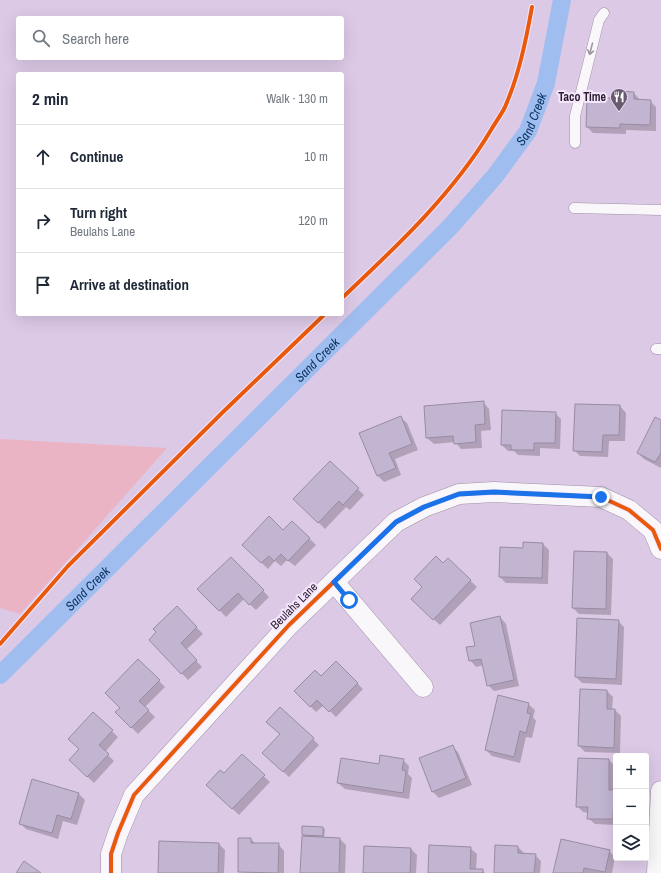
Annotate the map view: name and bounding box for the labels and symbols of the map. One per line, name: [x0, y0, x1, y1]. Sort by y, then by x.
one-way arrow: [587, 42, 595, 55]
restaurant icon: Taco Time: [609, 87, 629, 112]
place label: Taco Time: [558, 89, 607, 105]
water label: Sand Creek: [512, 90, 551, 149]
water label: Sand Creek: [291, 334, 344, 386]
route end: [592, 488, 610, 506]
water label: Sand Creek: [62, 562, 114, 614]
street label: Beulahs Lane: [267, 579, 321, 633]
route start: [340, 591, 358, 609]

